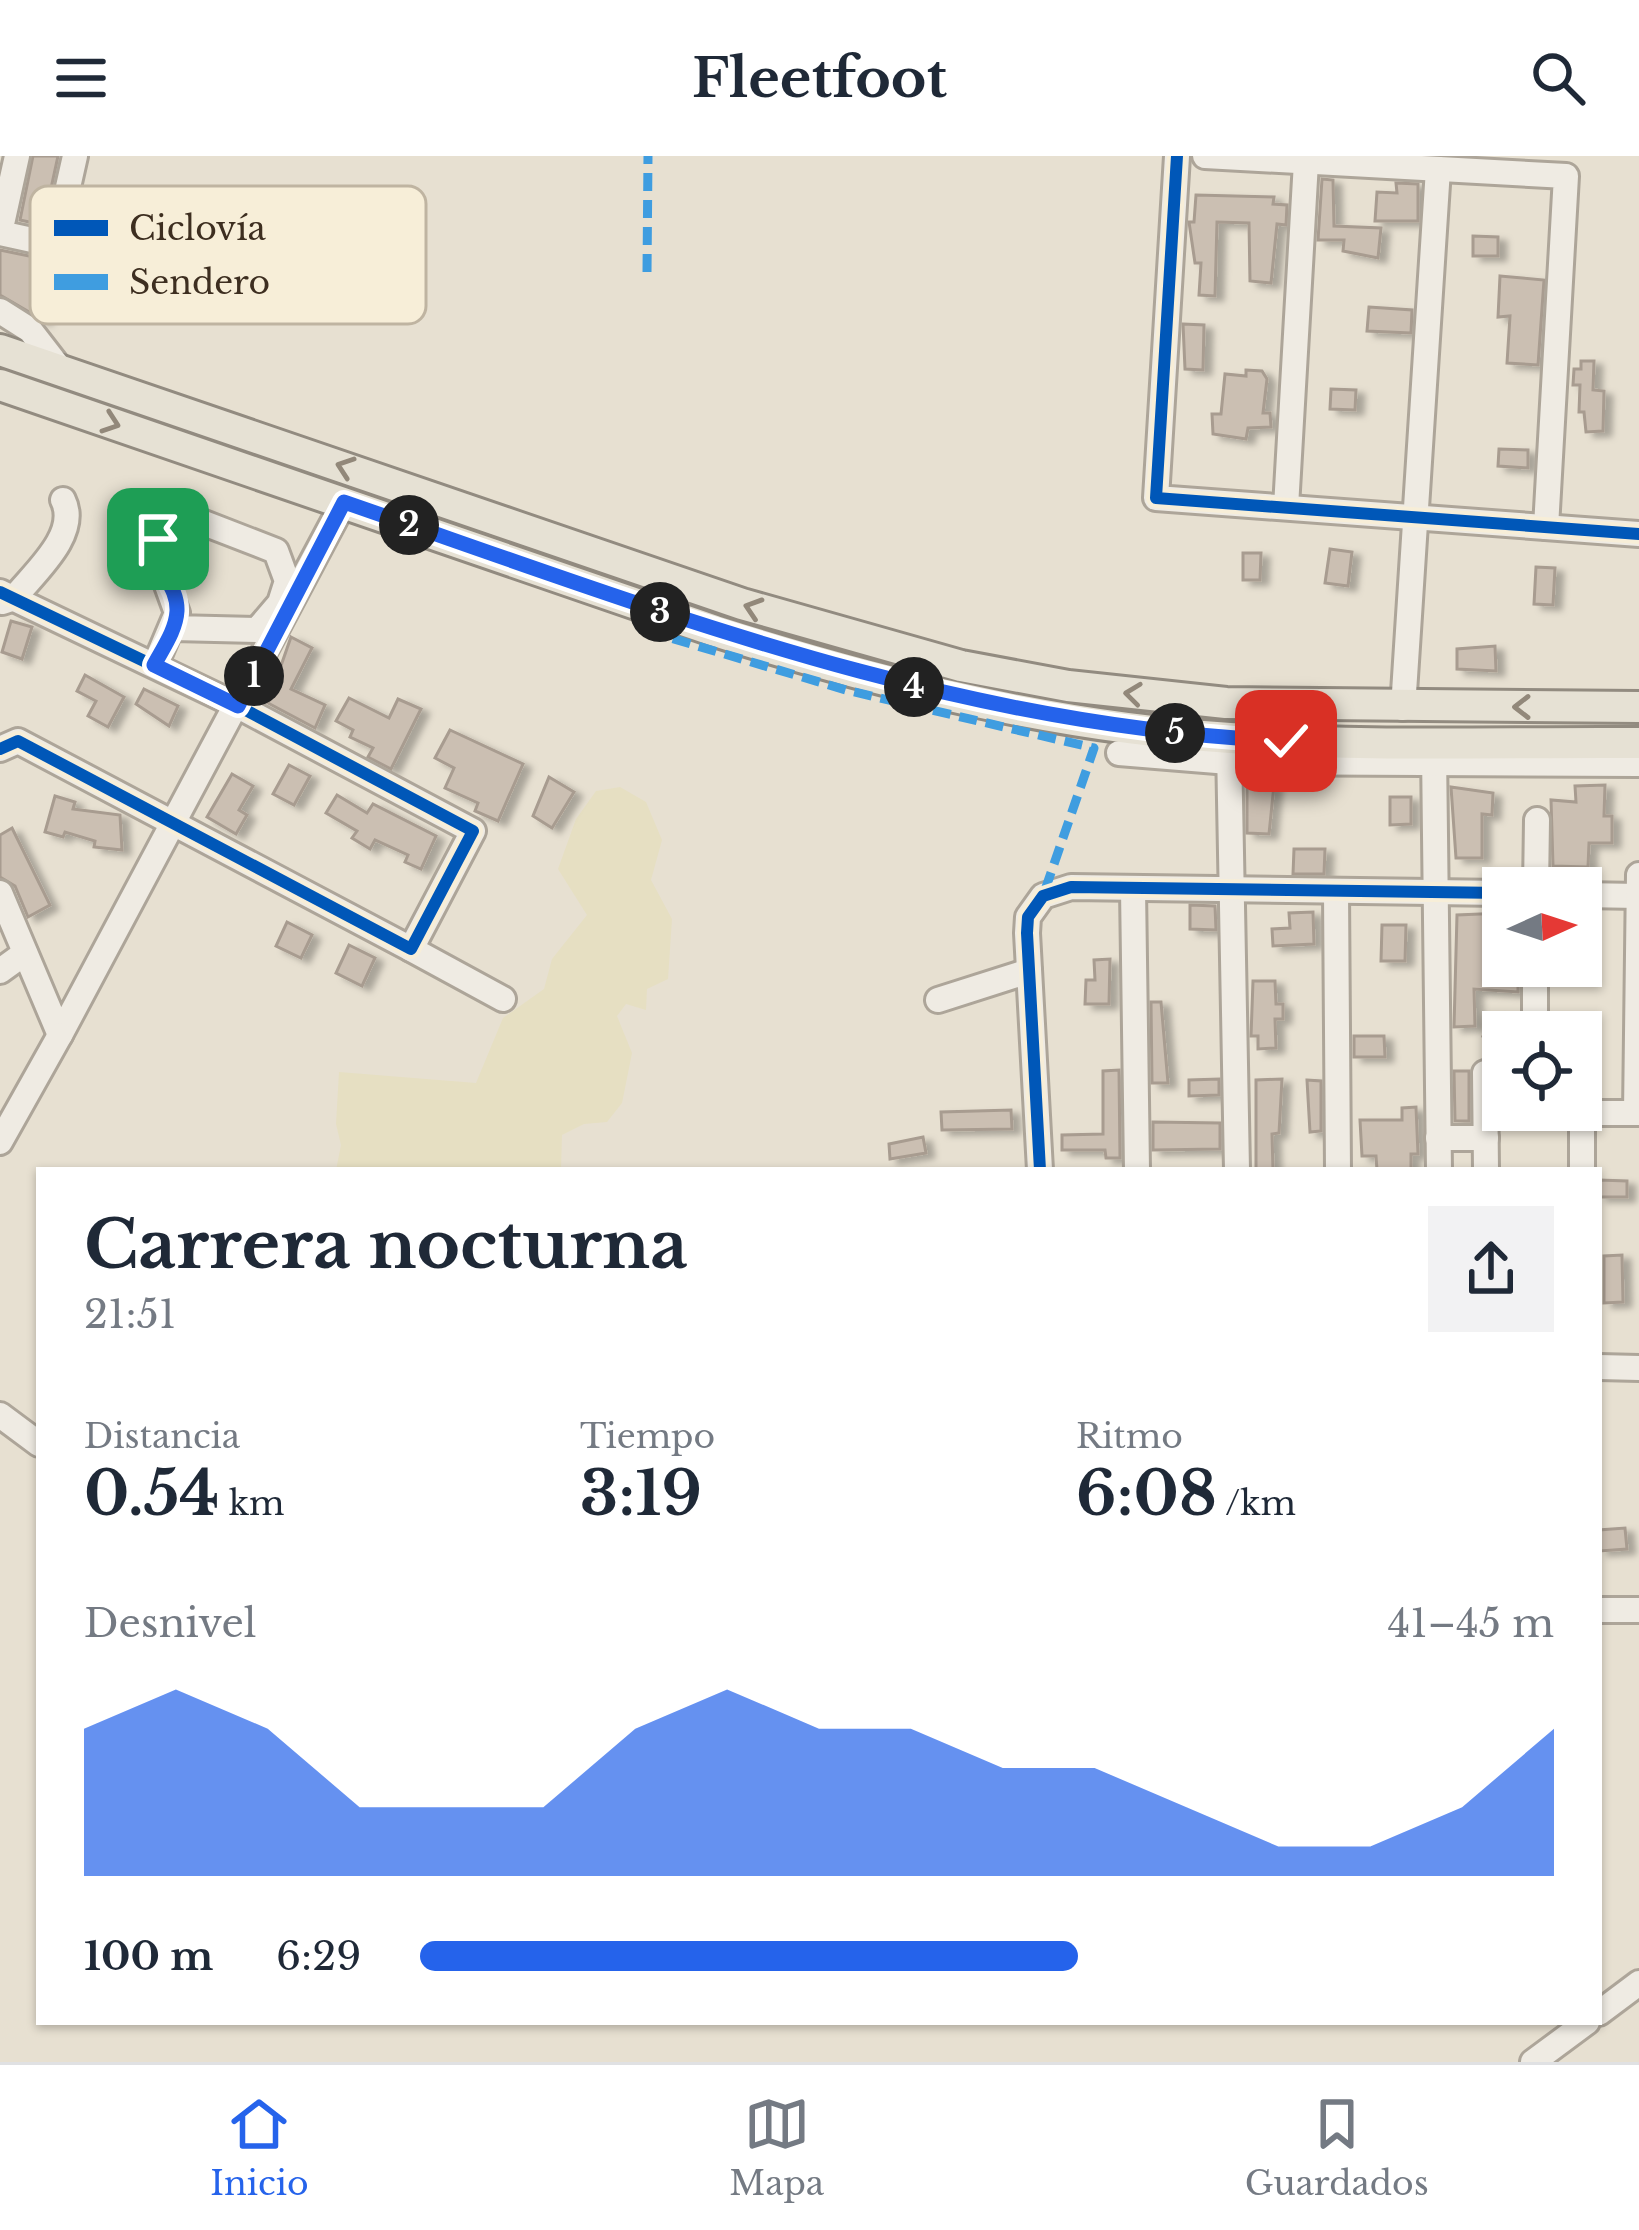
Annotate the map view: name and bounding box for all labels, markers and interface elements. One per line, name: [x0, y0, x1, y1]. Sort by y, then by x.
icon: menu: [48, 45, 114, 111]
text: Fleetfoot: [692, 45, 947, 112]
icon: search: [1525, 45, 1591, 111]
legend: [30, 186, 426, 324]
text: Ciclovía: [129, 208, 266, 249]
text: Sendero: [129, 262, 270, 303]
one-way arrow: [100, 408, 121, 433]
one-way arrow: [335, 456, 356, 481]
pin: [107, 488, 209, 590]
pin: 2: [379, 495, 439, 555]
text: 2: [398, 504, 420, 545]
icon: arrive: [125, 506, 191, 572]
pin: 3: [630, 582, 690, 642]
text: 3: [649, 591, 671, 632]
one-way arrow: [743, 597, 764, 622]
pin: 1: [224, 646, 284, 706]
text: 1: [247, 655, 261, 696]
pin: 4: [884, 657, 944, 717]
text: 4: [903, 666, 925, 707]
one-way arrow: [1123, 682, 1142, 708]
pin: [1235, 690, 1337, 792]
one-way arrow: [1512, 694, 1530, 720]
pin: 5: [1145, 703, 1205, 763]
icon: check: [1253, 708, 1319, 774]
text: 5: [1165, 712, 1185, 753]
north arrow: [1482, 867, 1602, 987]
map controls: [1482, 867, 1602, 1131]
button: locate: [1482, 1011, 1602, 1131]
text: Carrera nocturna: [84, 1204, 688, 1286]
button: share: [1428, 1206, 1554, 1332]
text: 21:51: [84, 1290, 176, 1339]
text: Distancia: [84, 1416, 240, 1457]
text: Tiempo: [580, 1416, 715, 1457]
text: Ritmo: [1076, 1416, 1183, 1457]
text: 0.54: [84, 1457, 219, 1531]
text: 3:19: [580, 1457, 702, 1531]
text: 6:08: [1076, 1457, 1217, 1531]
text: km: [219, 1483, 284, 1524]
text: /km: [1217, 1483, 1296, 1524]
text: Desnivel: [84, 1599, 256, 1648]
text: 41–45 m: [1388, 1599, 1554, 1648]
text: 100 m: [84, 1932, 213, 1981]
text: 6:29: [276, 1932, 361, 1981]
tab: Inicio: [210, 2091, 309, 2204]
tab: Mapa: [729, 2091, 824, 2204]
tab: Guardados: [1245, 2091, 1429, 2204]

